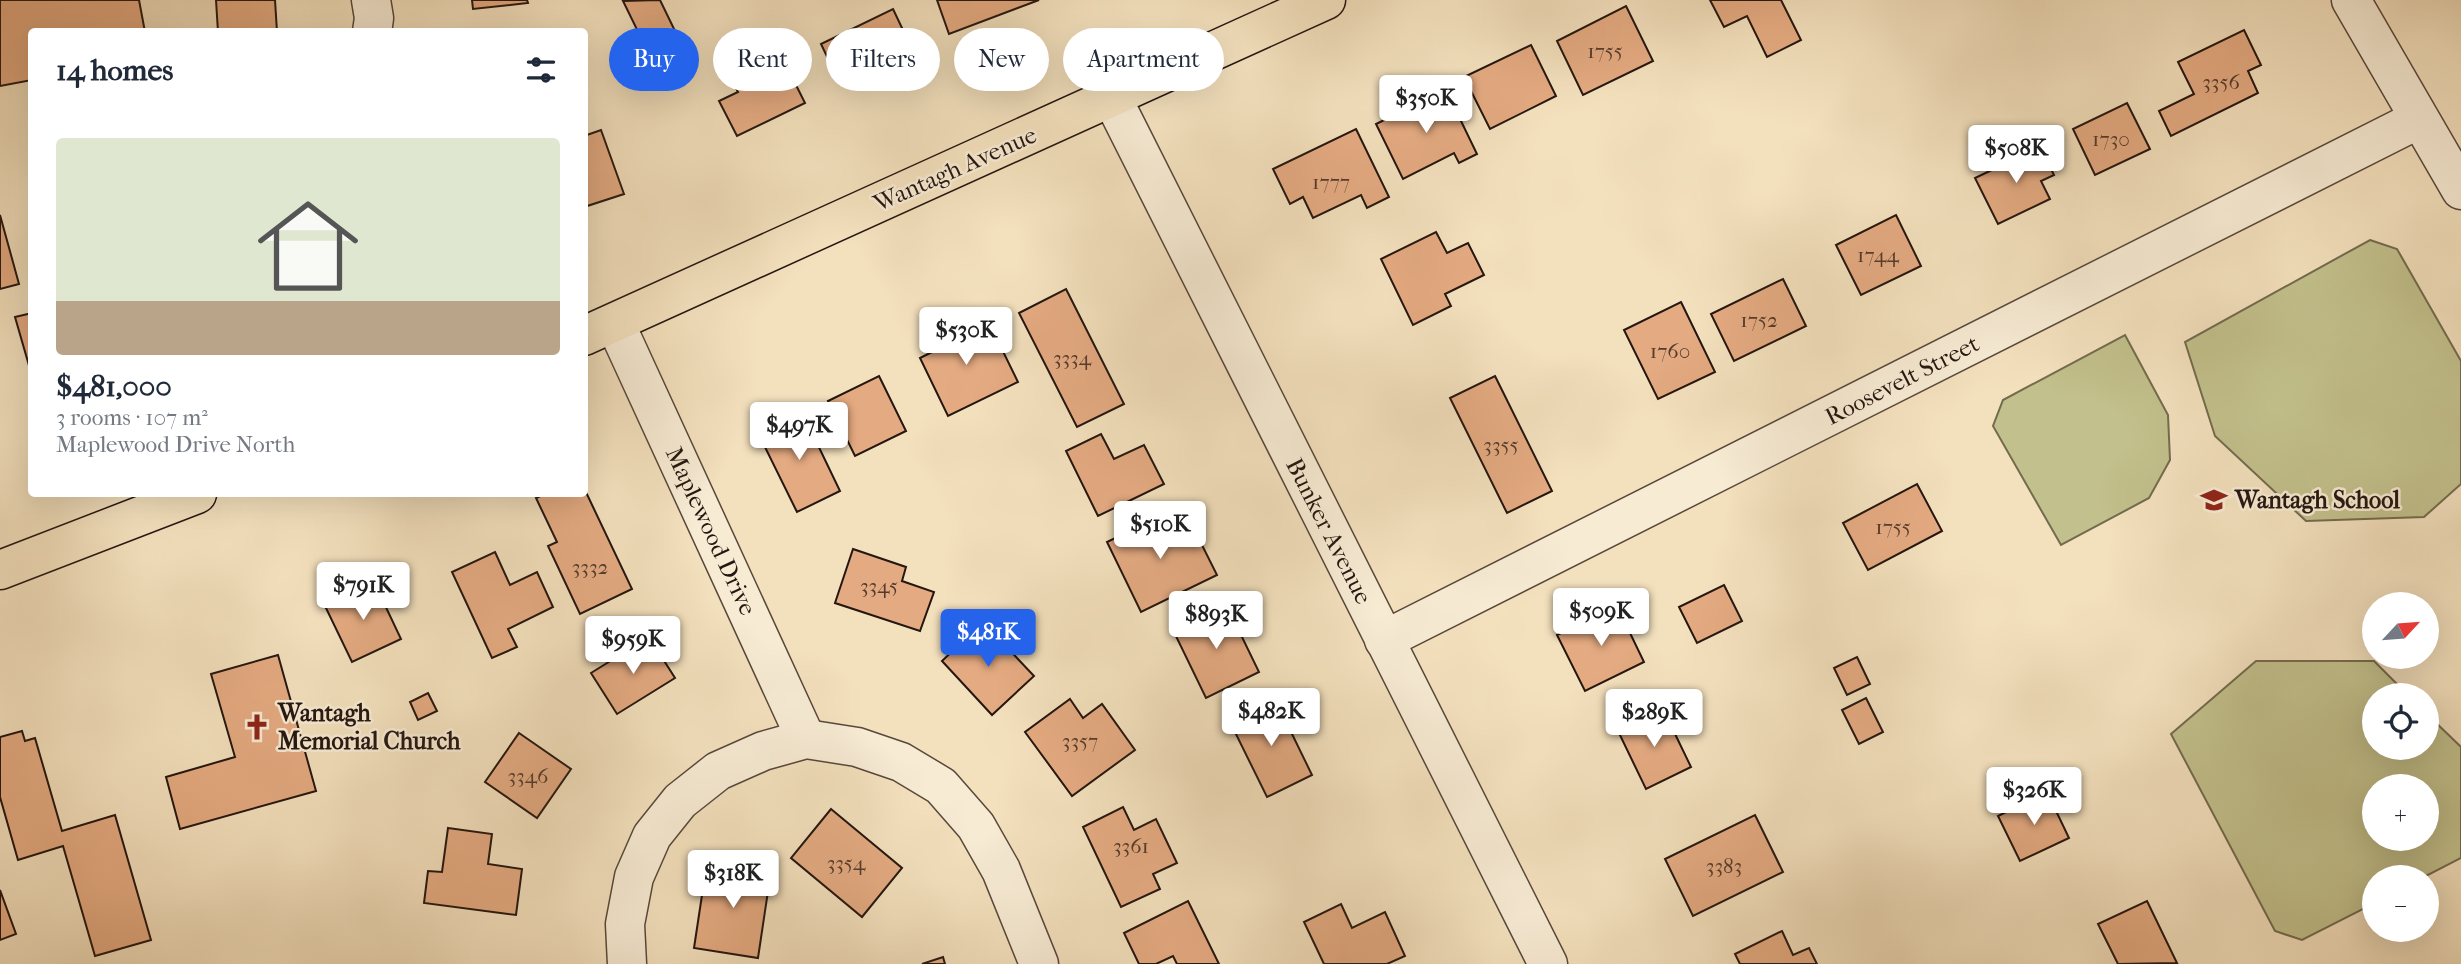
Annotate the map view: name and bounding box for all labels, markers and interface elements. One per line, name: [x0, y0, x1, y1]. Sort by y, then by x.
chip: Buy: [609, 28, 699, 91]
chip: Rent: [713, 28, 812, 91]
chip: Filters: [826, 28, 940, 91]
chip: New: [954, 28, 1049, 91]
chip: Apartment: [1063, 28, 1224, 91]
house number: 1755: [1587, 39, 1623, 63]
icon: filters: [522, 51, 560, 89]
text: 14 homes: [56, 53, 173, 88]
house number: 3356: [2202, 70, 2240, 94]
pin: $350K: [1377, 76, 1475, 135]
text: $350K: [1395, 84, 1457, 111]
street label: Wantagh Avenue: [868, 121, 1041, 218]
pin: $508K: [1967, 125, 2065, 185]
house number: 1730: [2092, 127, 2130, 151]
text: $508K: [1984, 134, 2048, 161]
house number: 1777: [1312, 170, 1350, 194]
icon: home: [245, 183, 371, 309]
house number: 1744: [1857, 243, 1900, 267]
pin: $530K: [917, 308, 1015, 367]
house number: 1752: [1740, 308, 1778, 332]
text: $530K: [935, 316, 997, 343]
street label: Roosevelt Street: [1820, 329, 1984, 431]
house number: 1760: [1650, 339, 1690, 363]
house number: 3334: [1053, 346, 1092, 370]
text: $481,000: [56, 369, 172, 404]
pin: $497K: [750, 402, 848, 462]
text: 3 rooms · 107 m²: [56, 404, 208, 431]
text: $497K: [766, 411, 832, 438]
text: Maplewood Drive North: [56, 431, 295, 458]
house number: 3355: [1483, 433, 1519, 457]
street label: Maplewood Drive: [660, 442, 762, 620]
street label: Bunker Avenue: [1280, 453, 1378, 609]
school or university icon: Wantagh School: [2199, 485, 2229, 515]
place label: Wantagh School: [2234, 486, 2400, 514]
pin: $510K: [1111, 502, 1209, 561]
text: $510K: [1130, 510, 1190, 537]
house number: 1755: [1875, 515, 1911, 539]
house number: 3332: [572, 555, 609, 579]
pin: $791K: [314, 562, 412, 622]
text: $791K: [333, 571, 393, 598]
house number: 3345: [860, 574, 898, 598]
pin: $509K: [1552, 588, 1650, 648]
pin: $893K: [1167, 592, 1265, 651]
north arrow: [2362, 592, 2440, 668]
map controls: [2362, 592, 2439, 942]
text: $509K: [1569, 597, 1633, 624]
text: $893K: [1185, 600, 1247, 627]
pin: $481K: [939, 610, 1037, 669]
pin: $959K: [584, 616, 682, 676]
text: $481K: [957, 618, 1019, 645]
text: $959K: [601, 625, 665, 652]
button: locate: [2362, 683, 2439, 760]
pin: $482K: [1222, 688, 1320, 748]
pin: $289K: [1605, 690, 1703, 749]
text: $482K: [1238, 697, 1304, 724]
text: $289K: [1622, 698, 1686, 725]
place label: Wantagh Memorial Church: [277, 699, 461, 755]
church icon: Wantagh Memorial Church: [242, 712, 272, 742]
house number: 3357: [1062, 729, 1098, 753]
house number: 3346: [508, 764, 549, 788]
pin: $326K: [1985, 768, 2083, 827]
button: +: [2362, 774, 2439, 851]
text: $326K: [2002, 776, 2066, 803]
house number: 3361: [1113, 834, 1149, 858]
pin: $318K: [684, 850, 782, 910]
house number: 3354: [827, 851, 866, 875]
house number: 3383: [1706, 854, 1742, 878]
text: $318K: [704, 859, 762, 886]
button: −: [2362, 865, 2439, 942]

